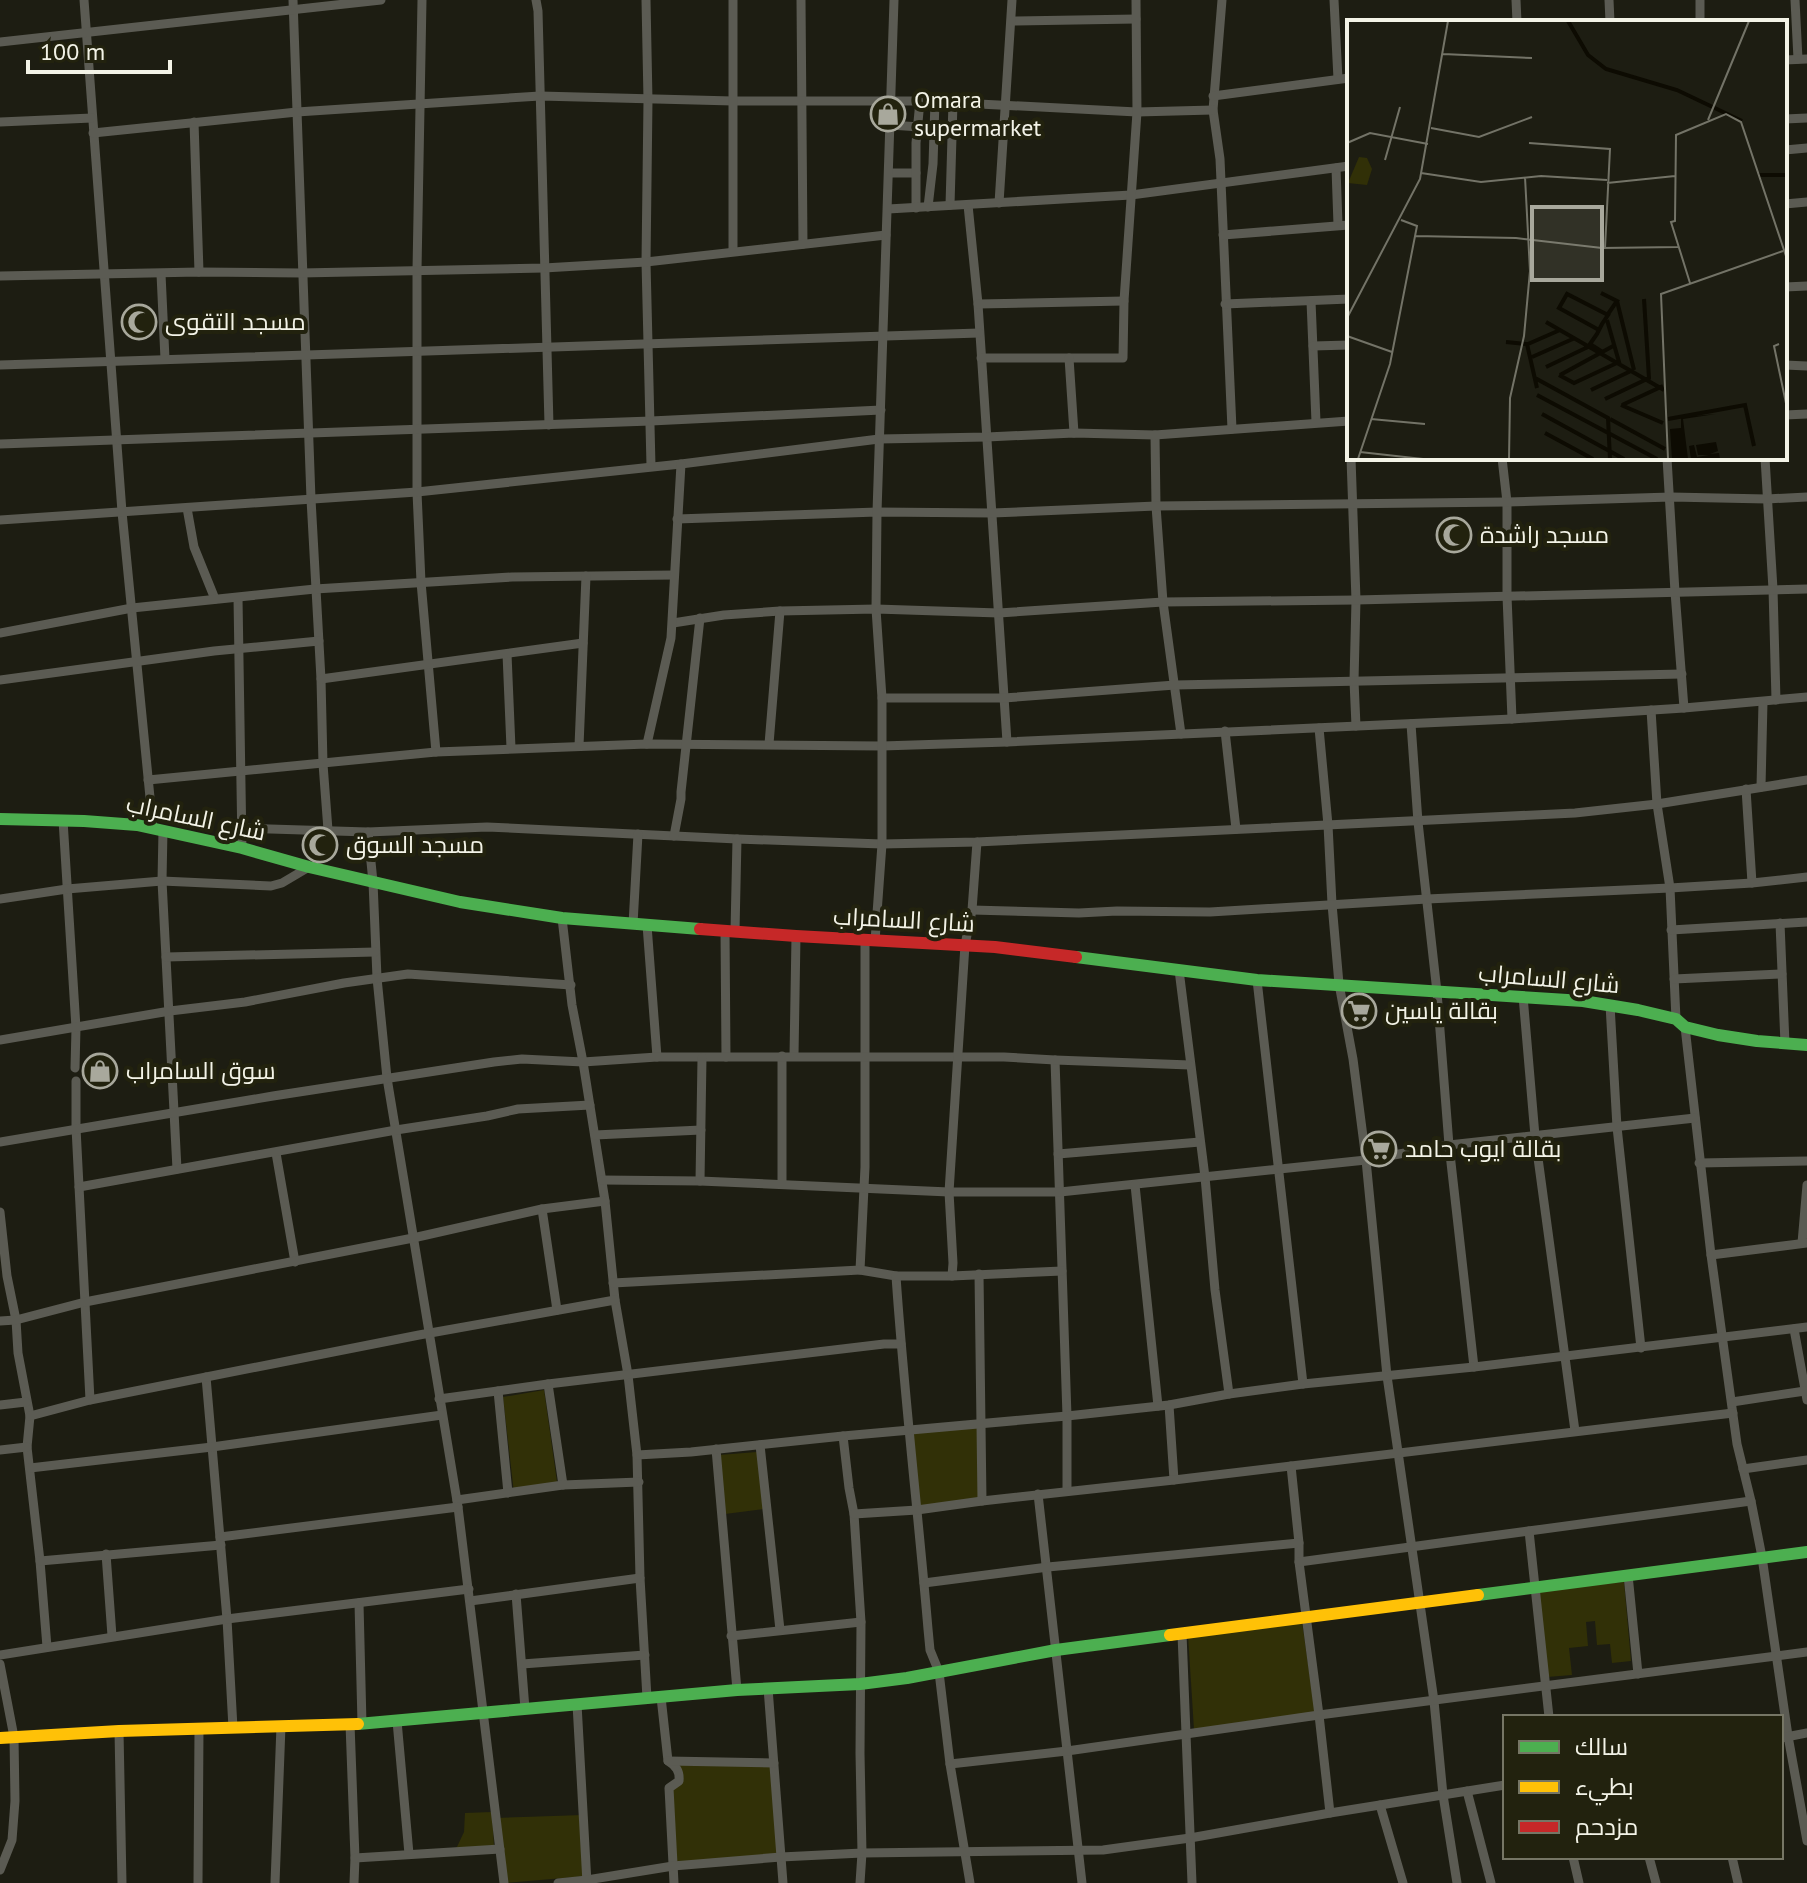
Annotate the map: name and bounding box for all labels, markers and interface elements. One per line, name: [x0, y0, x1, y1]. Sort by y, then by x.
inset map: [1347, 20, 1787, 460]
scale bar: [28, 24, 170, 74]
text: 100 m: [40, 36, 105, 67]
place label: Omara supermarket: [914, 84, 1041, 143]
shop icon: Omara supermarket: [869, 95, 907, 133]
mosque icon: مسجد التقوى: [120, 303, 158, 341]
place label: مسجد التقوى: [165, 306, 306, 337]
mosque icon: مسجد راشدة: [1435, 516, 1473, 554]
place label: مسجد راشدة: [1480, 519, 1609, 550]
street label: شارع السامراب: [123, 788, 269, 848]
mosque icon: مسجد السوق: [301, 826, 339, 864]
place label: مسجد السوق: [346, 829, 484, 860]
street label: شارع السامراب: [832, 900, 976, 940]
street label: شارع السامراب: [1477, 957, 1621, 1001]
supermarket icon: بقالة ياسين: [1340, 992, 1378, 1030]
place label: بقالة ياسين: [1385, 995, 1498, 1026]
shop icon: سوق السامراب: [81, 1052, 119, 1090]
place label: سوق السامراب: [126, 1055, 276, 1086]
supermarket icon: بقالة ايوب حامد: [1360, 1130, 1398, 1168]
place label: بقالة ايوب حامد: [1405, 1133, 1561, 1164]
legend: [1503, 1715, 1783, 1859]
text: سالك: [1575, 1731, 1628, 1762]
text: بطيء: [1575, 1771, 1634, 1806]
text: مزدحم: [1575, 1811, 1638, 1843]

